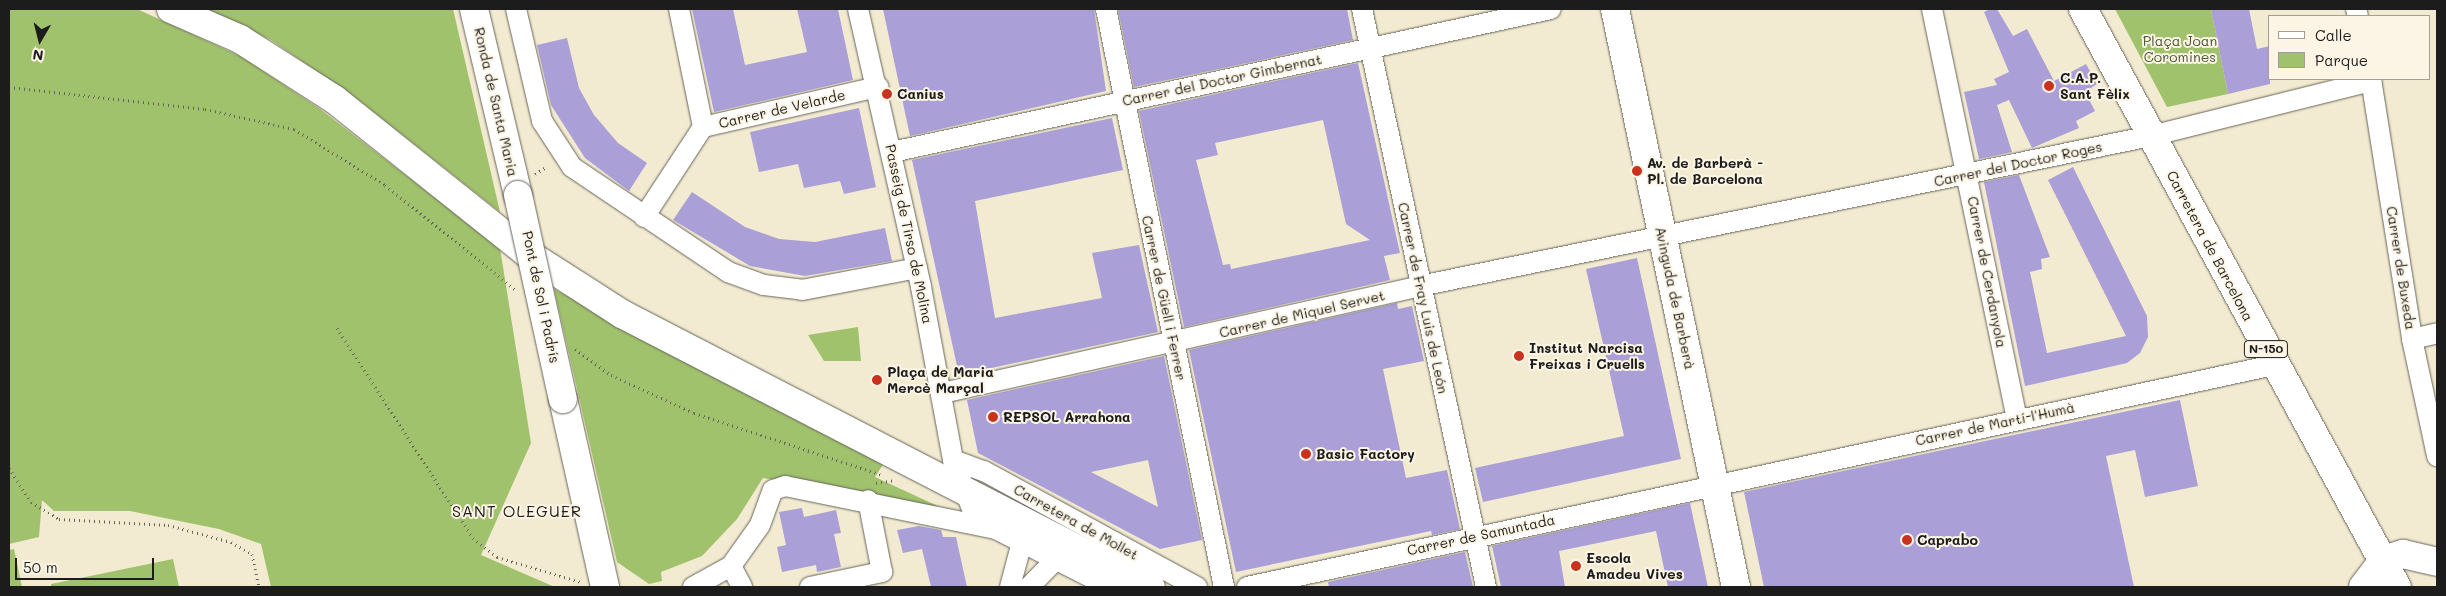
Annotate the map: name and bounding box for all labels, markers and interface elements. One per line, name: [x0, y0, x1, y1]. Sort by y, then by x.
north arrow: [15, 15, 65, 65]
legend: [2268, 15, 2431, 80]
text: Calle: [2315, 25, 2352, 45]
street label: Ronda de Santa Maria: [471, 26, 521, 178]
park label: Plaça Joan Coromines: [2143, 33, 2217, 65]
text: N: [31, 45, 44, 65]
text: Parque: [2315, 50, 2368, 70]
street label: Carrer del Doctor Gimbernat: [1121, 51, 1323, 109]
place label: C.A.P. Sant Fèlix: [2060, 70, 2130, 102]
marker: C.A.P. Sant Fèlix: [2042, 79, 2056, 93]
street label: Carrer de Velarde: [717, 86, 847, 132]
place label: Canius: [897, 86, 944, 102]
marker: Canius: [881, 88, 893, 100]
street label: Carrer del Doctor Roges: [1932, 138, 2104, 190]
street label: Passeig de Tirso de Molina: [882, 143, 936, 325]
place label: Av. de Barberà - Pl. de Barcelona: [1647, 155, 1763, 188]
marker: Av. de Barberà - Pl. de Barcelona: [1631, 165, 1643, 177]
street label: Carretera de Barcelona: [2163, 168, 2257, 324]
street label: Carrer de Cerdanyola: [1964, 195, 2010, 349]
street label: Carrer de Fray Luis de León: [1395, 201, 1451, 395]
street label: Carrer de Buxeda: [2383, 205, 2419, 331]
street label: Carrer de Güell i Ferrer: [1138, 214, 1190, 382]
street label: Avinguda de Barberà: [1652, 225, 1698, 371]
street label: Pont de Sol i Padrís: [519, 229, 563, 365]
street label: Carrer de Miquel Servet: [1218, 287, 1386, 341]
road number: N-150: [2244, 339, 2288, 358]
place label: Institut Narcisa Freixas i Cruells: [1529, 340, 1645, 372]
marker: Institut Narcisa Freixas i Cruells: [1513, 350, 1525, 362]
place label: Plaça de Maria Mercè Marçal: [887, 364, 994, 397]
marker: Plaça de Maria Mercè Marçal: [871, 374, 883, 386]
street label: Carrer de Martí-l'Humà: [1914, 399, 2076, 449]
place label: REPSOL Arrahona: [1003, 409, 1131, 425]
marker: REPSOL Arrahona: [987, 411, 999, 423]
place label: Basic Factory: [1316, 446, 1415, 462]
marker: Basic Factory: [1300, 448, 1312, 460]
street label: Carretera de Mollet: [1011, 481, 1141, 563]
district label: SANT OLEGUER: [450, 501, 584, 521]
street label: Carrer de Samuntada: [1406, 511, 1556, 559]
place label: Caprabo: [1917, 532, 1978, 548]
marker: Caprabo: [1901, 534, 1913, 546]
scale bar: [18, 548, 156, 580]
place label: Escola Amadeu Vives: [1586, 550, 1683, 582]
text: 50 m: [23, 557, 58, 577]
marker: Escola Amadeu Vives: [1570, 560, 1582, 572]

